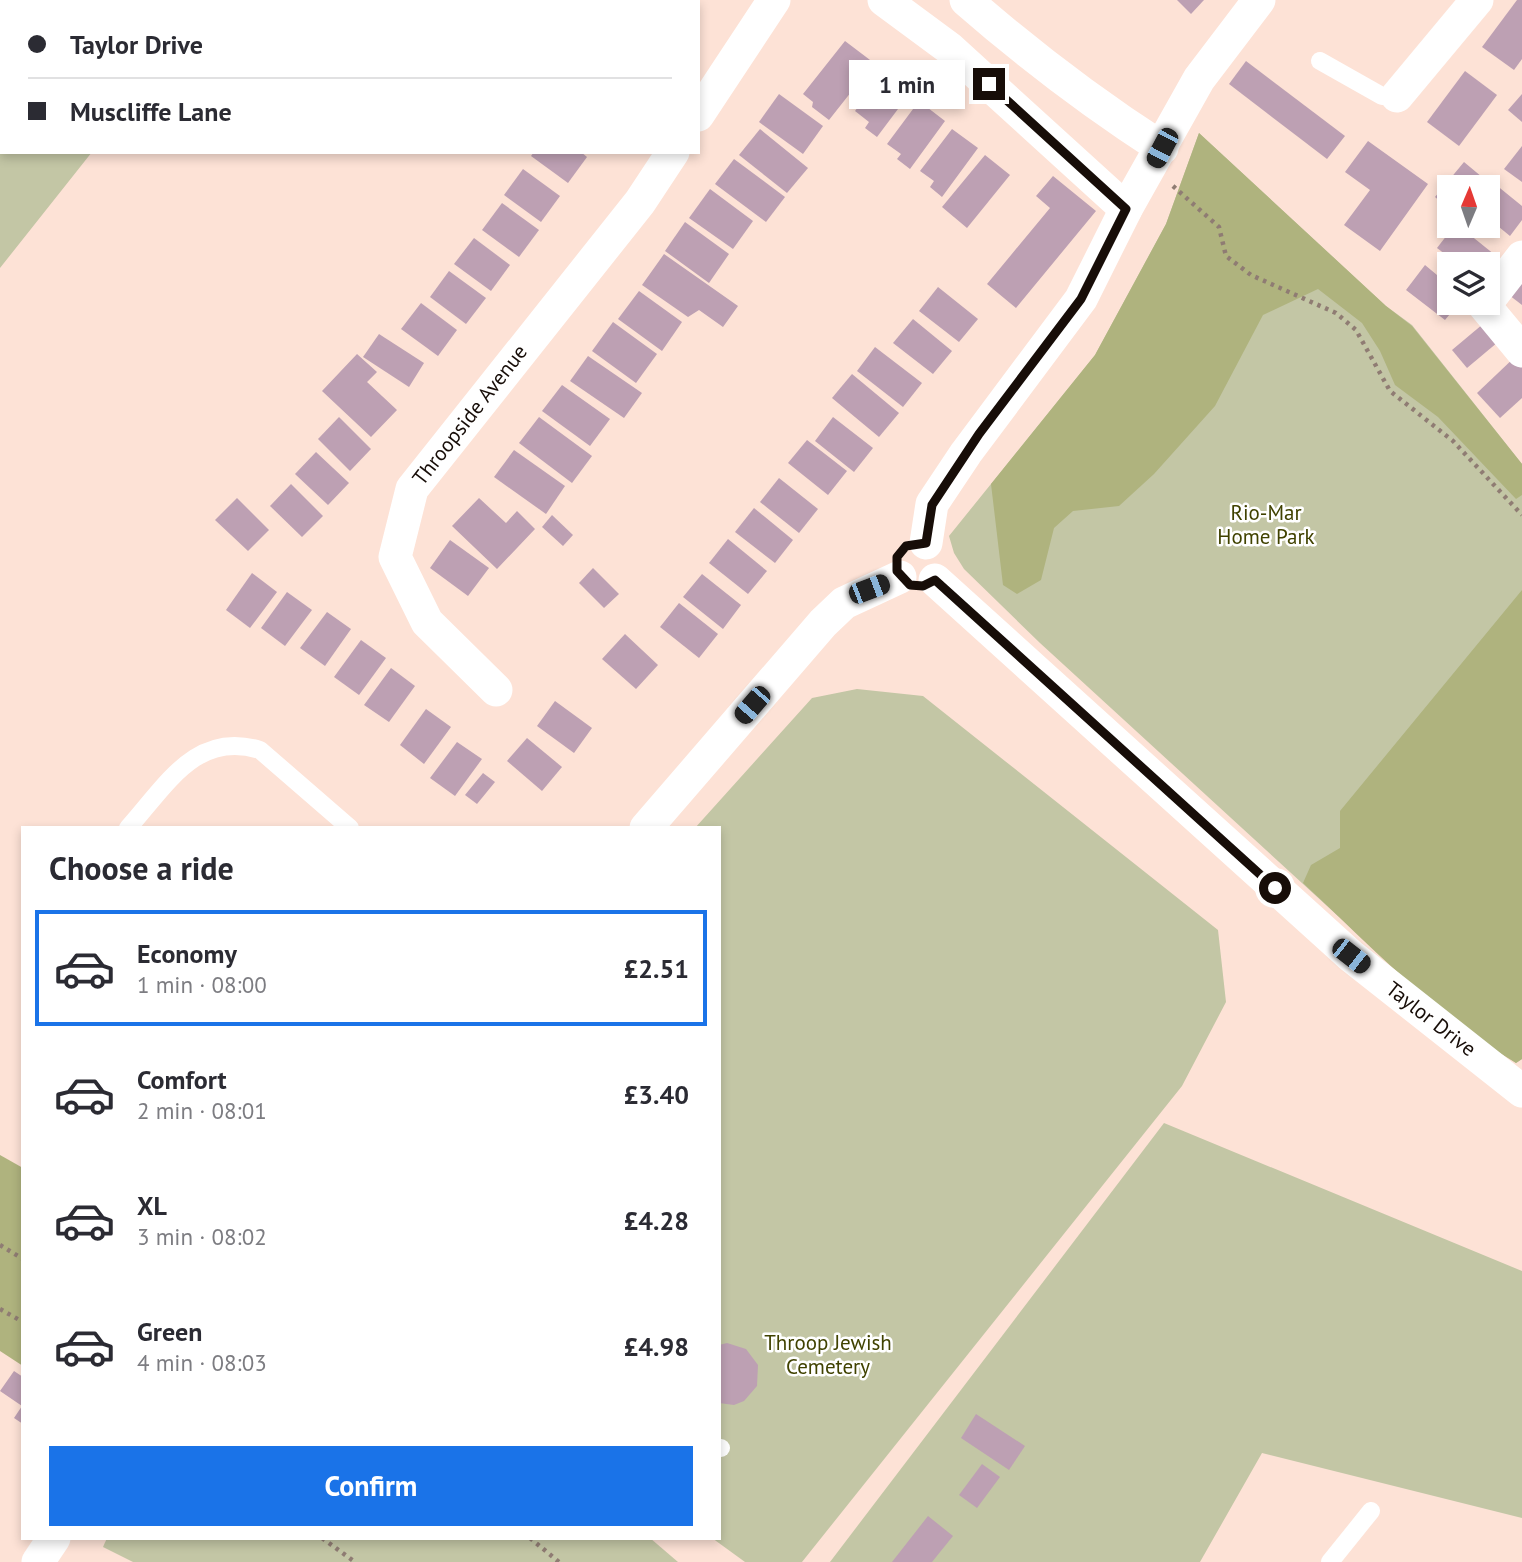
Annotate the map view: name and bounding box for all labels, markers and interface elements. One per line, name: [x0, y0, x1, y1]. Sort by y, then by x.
text: Taylor Drive: [70, 28, 203, 61]
callout: 1 min: [849, 60, 964, 108]
route end: [973, 68, 1005, 100]
text: 1 min: [879, 70, 935, 99]
text: Muscliffe Lane: [70, 95, 232, 128]
car: [1143, 125, 1182, 171]
north arrow: [1437, 175, 1500, 238]
map controls: [1437, 175, 1500, 315]
button: layers: [1437, 252, 1500, 315]
street label: Throopside Avenue: [406, 339, 533, 490]
park label: Rio-Mar Home Park: [1217, 499, 1315, 550]
car: [846, 572, 893, 606]
car: [731, 682, 774, 728]
text: Choose a ride: [49, 847, 234, 889]
route start: [1259, 872, 1291, 904]
car: [1328, 935, 1375, 977]
icon: car: [53, 937, 116, 1000]
text: Economy: [137, 937, 237, 970]
text: £2.51: [624, 952, 689, 985]
text: 1 min · 08:00: [137, 970, 267, 999]
street label: Taylor Drive: [1381, 975, 1482, 1062]
icon: car: [53, 1063, 116, 1126]
text: Comfort: [137, 1063, 227, 1096]
text: £3.40: [624, 1078, 689, 1111]
text: 2 min · 08:01: [137, 1096, 267, 1125]
icon: car: [53, 1189, 116, 1252]
text: XL: [137, 1189, 167, 1222]
text: £4.28: [624, 1204, 689, 1237]
text: 3 min · 08:02: [137, 1222, 267, 1251]
icon: car: [53, 1315, 116, 1378]
text: Green: [137, 1315, 202, 1348]
park label: Throop Jewish Cemetery: [764, 1329, 892, 1380]
text: £4.98: [624, 1330, 689, 1363]
text: 4 min · 08:03: [137, 1348, 267, 1377]
button: Confirm: [49, 1446, 693, 1526]

